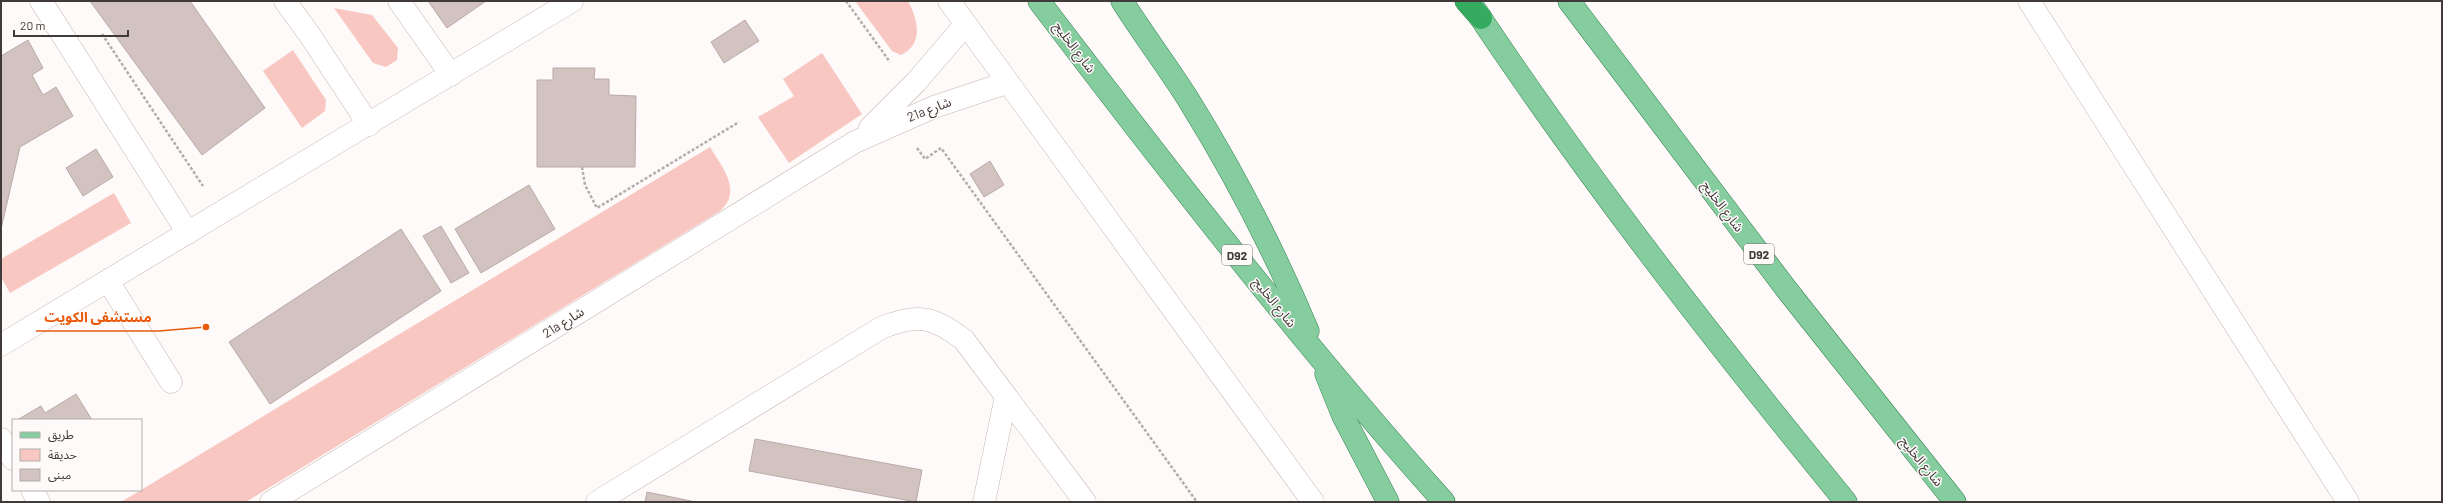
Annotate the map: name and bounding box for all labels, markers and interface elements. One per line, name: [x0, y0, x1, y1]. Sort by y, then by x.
scale bar: [14, 12, 128, 38]
text: 20 m: [20, 18, 46, 32]
street label: شارع الخليج: [1048, 18, 1099, 78]
street label: 21a شارع: [905, 93, 954, 128]
street label: شارع الخليج: [1696, 177, 1747, 237]
road number: D92: [1744, 244, 1774, 264]
road number: D92: [1222, 245, 1252, 265]
street label: شارع الخليج: [1248, 274, 1300, 332]
street label: 21a شارع: [539, 303, 588, 344]
callout: مستشفى الكويت: [36, 305, 159, 331]
text: مستشفى الكويت: [44, 308, 152, 325]
legend: [12, 419, 142, 491]
text: طريق: [48, 427, 74, 443]
street label: شارع الخليج: [1895, 433, 1947, 491]
text: حديقة: [48, 447, 77, 462]
text: مبنى: [48, 467, 71, 482]

